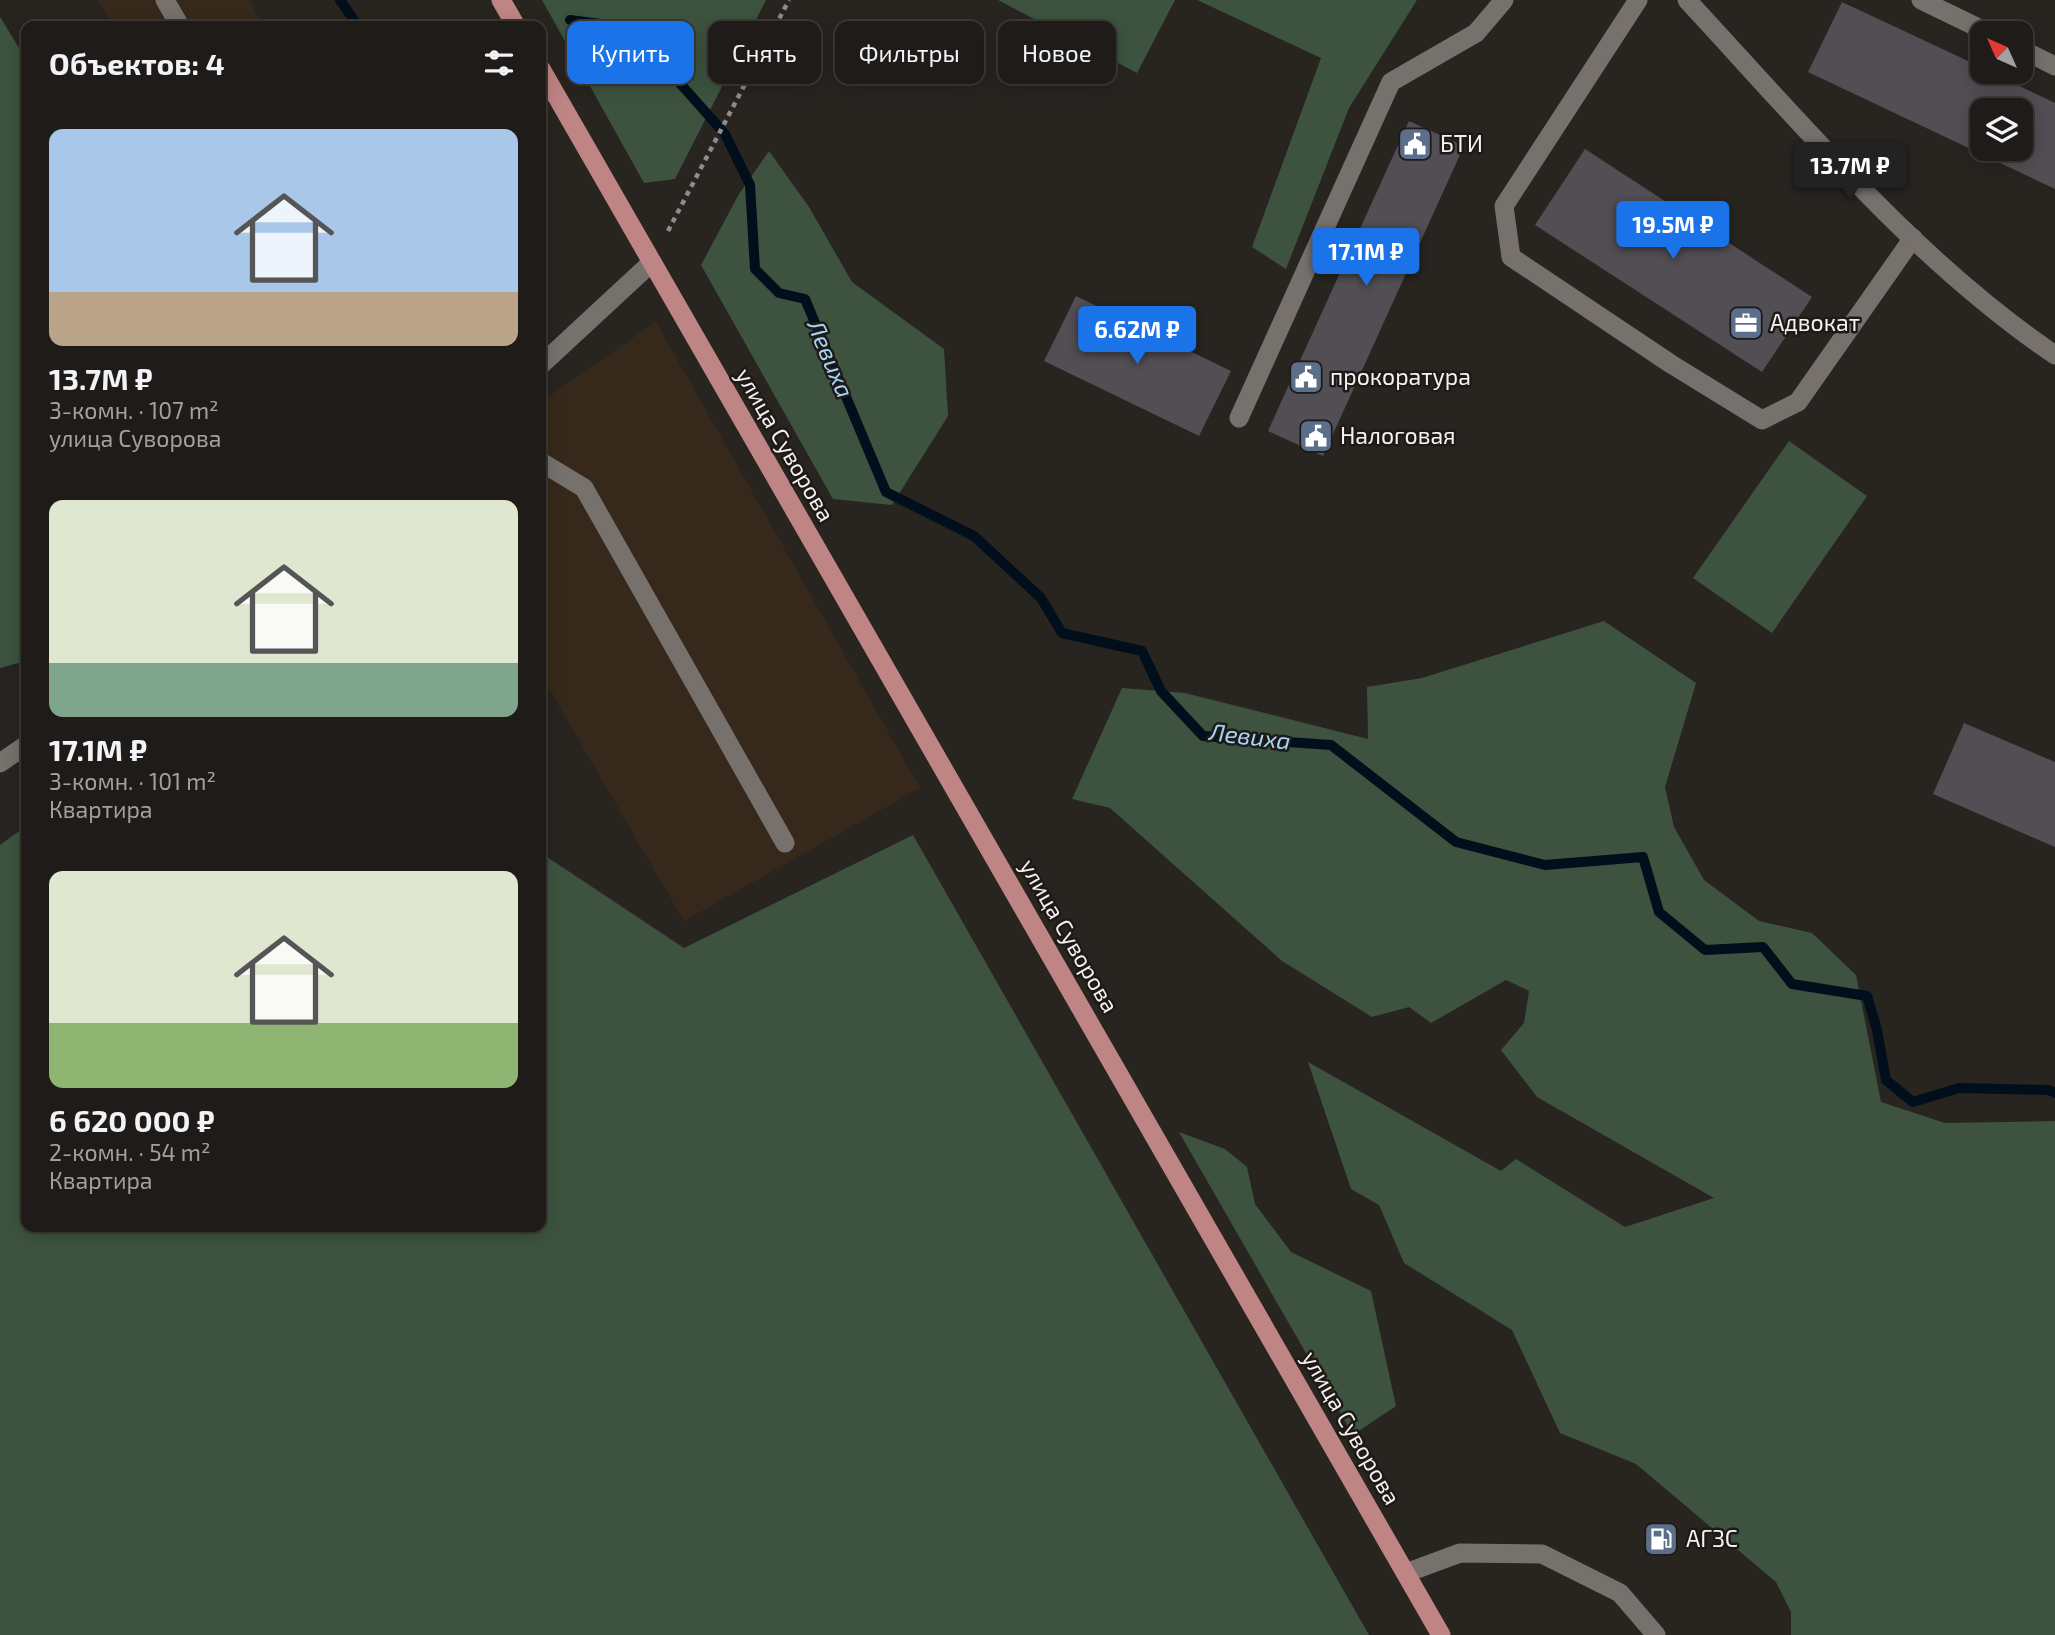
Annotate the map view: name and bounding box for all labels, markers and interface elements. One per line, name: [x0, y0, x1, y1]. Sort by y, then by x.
chip: Купить: [567, 21, 694, 84]
chip: Снять: [708, 21, 821, 84]
chip: Фильтры: [835, 21, 984, 84]
chip: Новое: [998, 21, 1116, 84]
north arrow: [1970, 21, 2034, 84]
map controls: [1970, 21, 2033, 161]
icon: filters: [480, 44, 518, 82]
text: Объектов: 4: [49, 45, 225, 81]
button: layers: [1970, 98, 2033, 161]
public building icon: БТИ: [1396, 125, 1434, 163]
place label: БТИ: [1440, 129, 1483, 157]
pin: 13.7M ₽: [1785, 142, 1915, 202]
text: 13.7M ₽: [1810, 151, 1890, 179]
icon: home: [221, 175, 347, 301]
pin: 19.5M ₽: [1608, 202, 1738, 261]
text: 19.5M ₽: [1632, 210, 1714, 238]
pin: 17.1M ₽: [1301, 229, 1431, 288]
text: 17.1M ₽: [1328, 237, 1404, 265]
office icon: Адвокат: [1727, 304, 1765, 342]
pin: 6.62M ₽: [1072, 306, 1202, 366]
place label: Адвокат: [1770, 308, 1860, 336]
water label: Левиха: [802, 314, 861, 402]
text: 6.62M ₽: [1094, 315, 1180, 343]
public building icon: прокоратура: [1287, 358, 1325, 396]
text: 13.7M ₽: [49, 360, 153, 396]
place label: прокоратура: [1330, 362, 1471, 391]
street label: улица Суворова: [730, 363, 841, 527]
text: 3-комн. · 107 m²: [49, 396, 219, 424]
public building icon: Налоговая: [1297, 417, 1335, 455]
place label: Налоговая: [1340, 421, 1456, 449]
text: улица Суворова: [49, 424, 221, 452]
icon: home: [221, 546, 347, 672]
water label: Левиха: [1207, 716, 1292, 755]
text: 17.1M ₽: [49, 731, 147, 767]
text: 3-комн. · 101 m²: [49, 767, 216, 795]
text: Квартира: [49, 795, 153, 823]
street label: улица Суворова: [1014, 854, 1125, 1018]
icon: home: [221, 917, 347, 1043]
text: 6 620 000 ₽: [49, 1102, 215, 1138]
text: 2-комн. · 54 m²: [49, 1138, 210, 1166]
text: Квартира: [49, 1166, 153, 1194]
street label: улица Суворова: [1296, 1346, 1407, 1510]
fuel station icon: АГЗС: [1642, 1520, 1680, 1558]
place label: АГЗС: [1686, 1524, 1738, 1552]

